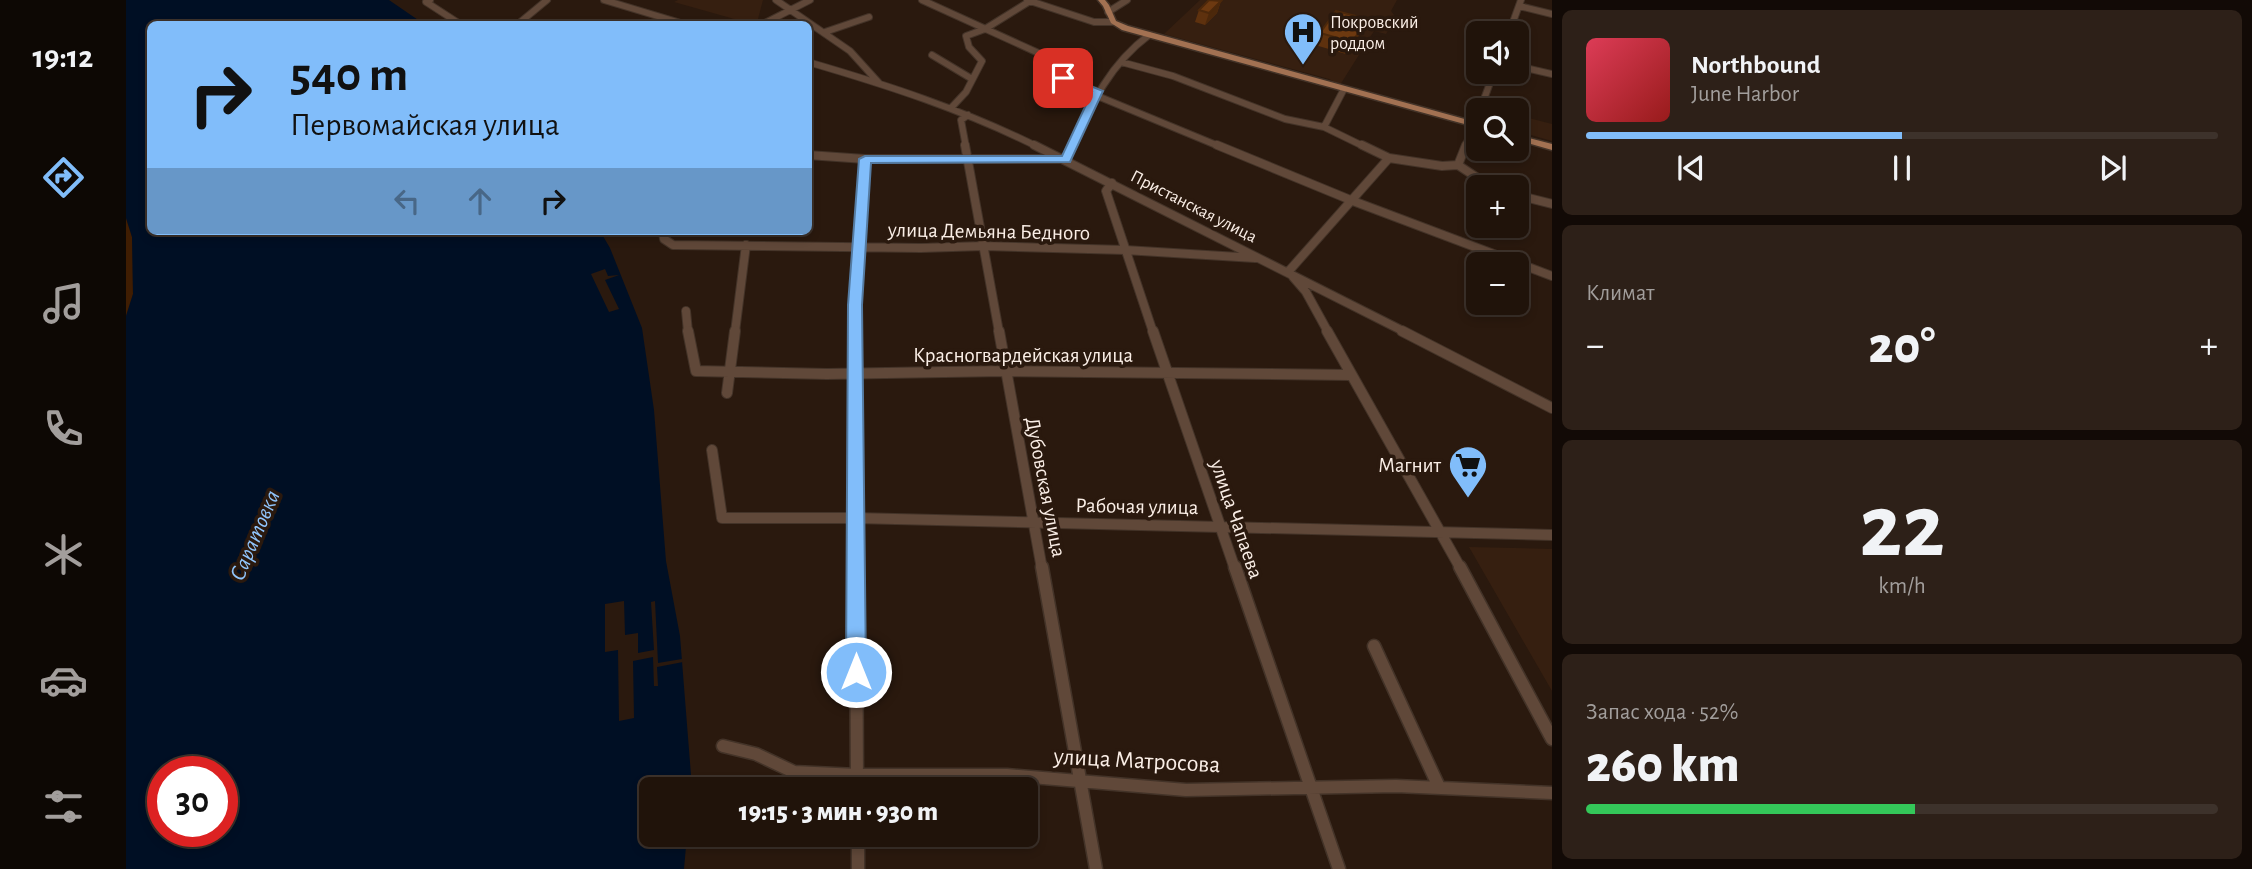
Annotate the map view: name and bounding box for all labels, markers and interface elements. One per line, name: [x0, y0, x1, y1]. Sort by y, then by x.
hospital icon: Покровский роддом: [1282, 11, 1324, 66]
place label: Покровский роддом: [1330, 14, 1419, 53]
map controls: [1466, 21, 1529, 315]
button: sound: [1466, 21, 1529, 84]
text: 19:12: [33, 41, 93, 73]
pin: [1033, 48, 1093, 108]
icon: right: [175, 49, 266, 140]
text: 540 m: [290, 51, 408, 100]
text: Northbound: [1691, 52, 1820, 78]
icon: arrive: [1044, 59, 1082, 97]
text: June Harbor: [1691, 83, 1799, 106]
button: search: [1466, 98, 1529, 161]
text: Первомайская улица: [290, 109, 560, 141]
icon: previous: [1672, 149, 1710, 187]
icon: pause: [1883, 149, 1921, 187]
icon: next: [2094, 149, 2132, 187]
icon: directions: [39, 153, 88, 202]
street label: Пристанская улица: [1127, 167, 1260, 246]
button: +: [1466, 175, 1529, 238]
icon: left: [388, 182, 426, 220]
icon: ahead: [461, 182, 499, 220]
icon: right: [534, 182, 572, 220]
street label: улица Демьяна Бедного: [887, 219, 1090, 244]
button: −: [1466, 252, 1529, 315]
icon: music: [39, 279, 88, 328]
text: Климат: [1586, 282, 1655, 305]
text: 20°: [1868, 320, 1936, 372]
text: −: [1586, 327, 1604, 365]
text: +: [2200, 327, 2218, 365]
street label: Красногвардейская улица: [913, 345, 1133, 366]
icon: phone: [39, 404, 88, 453]
street label: Дубовская улица: [1022, 415, 1069, 559]
supermarket icon: Магнит: [1447, 444, 1489, 499]
place label: Магнит: [1378, 455, 1441, 476]
street label: улица Чапаева: [1206, 456, 1267, 582]
text: 22: [1859, 482, 1945, 573]
water label: Саратовка: [226, 487, 285, 584]
street label: Рабочая улица: [1075, 495, 1199, 518]
icon: climate: [39, 530, 88, 579]
text: km/h: [1878, 575, 1926, 598]
position arrow: [819, 635, 893, 709]
icon: car: [39, 656, 88, 705]
text: Запас хода · 52%: [1586, 701, 1738, 724]
text: 260 km: [1586, 739, 1740, 791]
street label: улица Матросова: [1052, 745, 1221, 777]
speed limit sign: 30: [147, 756, 238, 847]
icon: filters: [39, 782, 88, 831]
text: 19:15 · 3 мин · 930 m: [739, 799, 938, 825]

